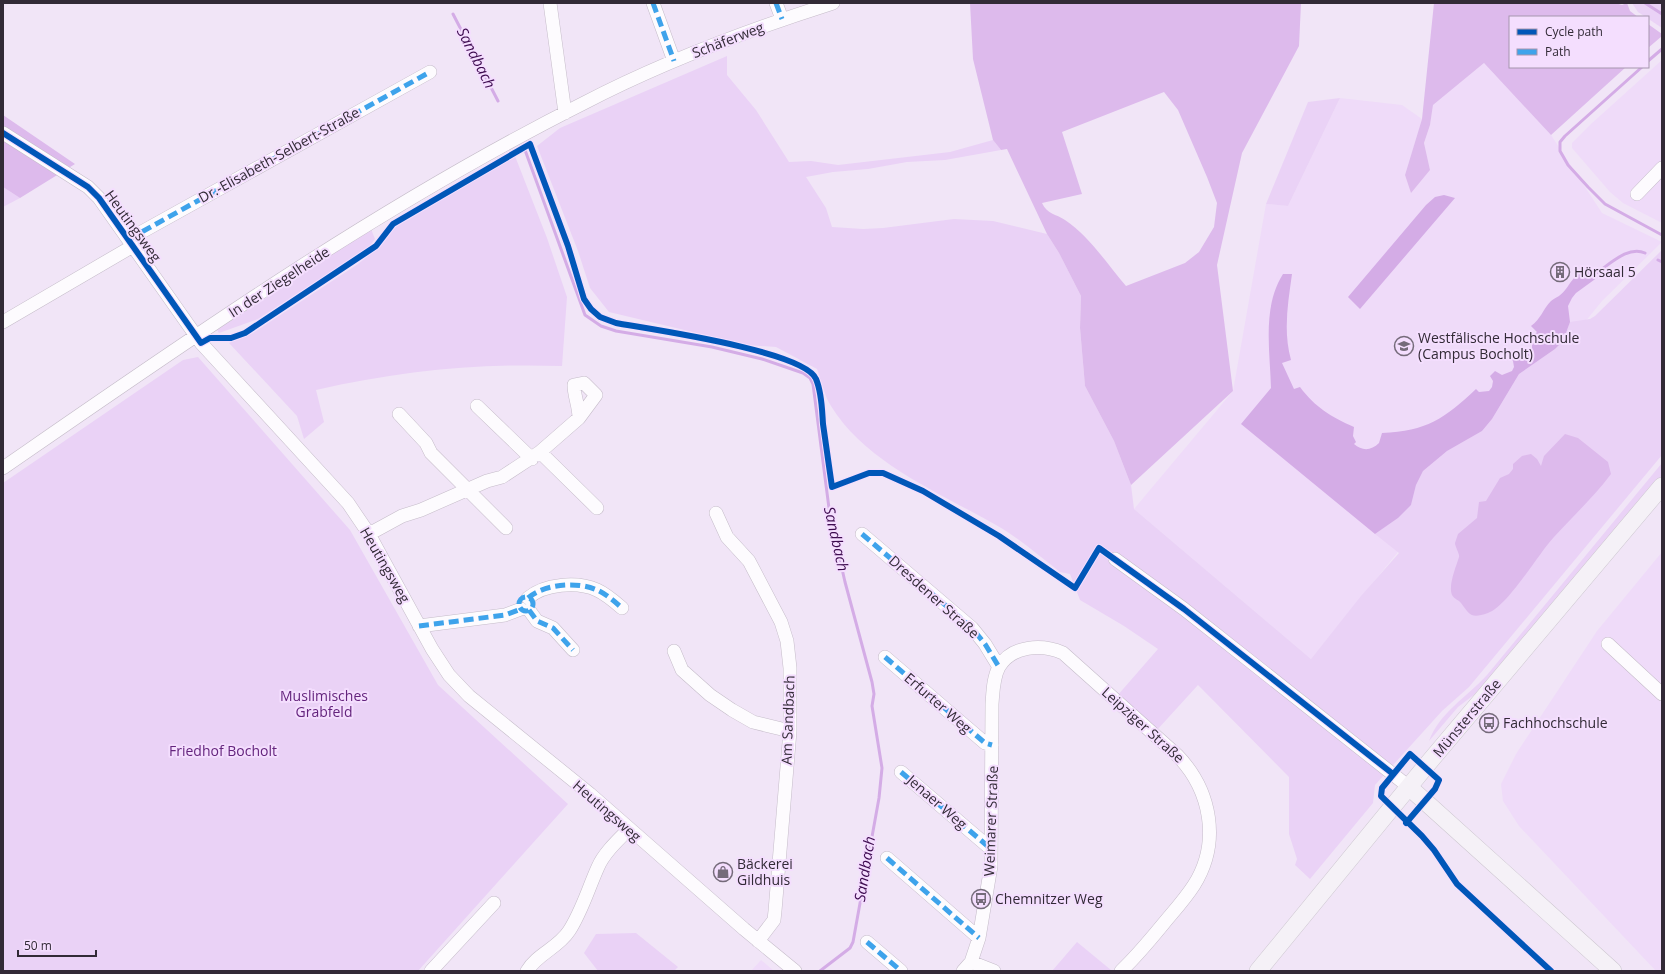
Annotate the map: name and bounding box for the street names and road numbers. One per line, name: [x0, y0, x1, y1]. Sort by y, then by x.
street label: Schäferweg: [689, 17, 767, 62]
street label: Dr.-Elisabeth-Selbert-Straße: [195, 102, 363, 207]
street label: Heutingsweg: [101, 186, 166, 266]
street label: In der Ziegelheide: [225, 242, 333, 321]
street label: Heutingsweg: [356, 523, 415, 606]
street label: Dresdener Straße: [885, 551, 984, 642]
street label: Erfurter Weg: [901, 668, 976, 737]
street label: Münsterstraße: [1428, 674, 1505, 761]
street label: Am Sandbach: [776, 675, 799, 765]
street label: Leipziger Straße: [1098, 682, 1189, 767]
street label: Weimarer Straße: [979, 765, 1002, 877]
street label: Jenaer Weg: [902, 769, 972, 833]
street label: Heutingsweg: [569, 776, 646, 846]

